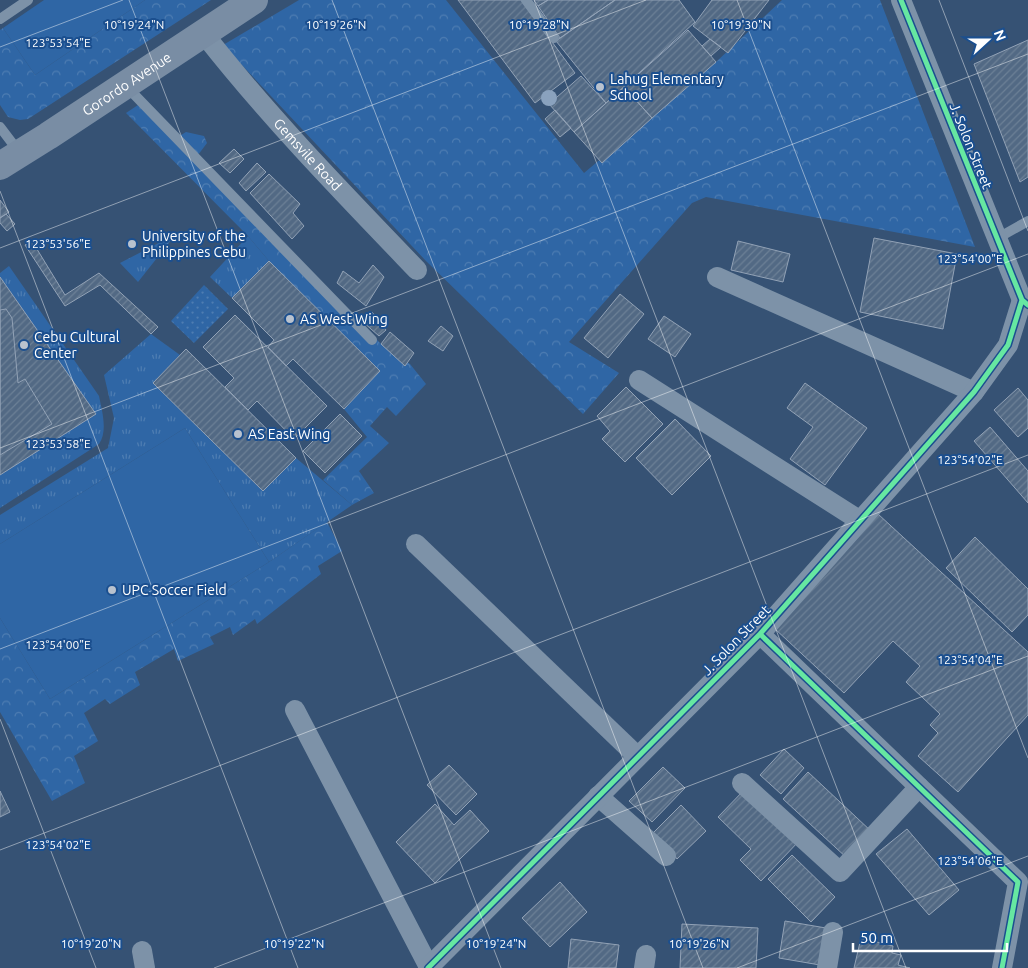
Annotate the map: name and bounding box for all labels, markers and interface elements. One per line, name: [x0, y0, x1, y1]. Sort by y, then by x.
north arrow: [963, 15, 1013, 65]
text: 10°19'24"N: [104, 18, 164, 31]
text: 10°19'26"N: [306, 18, 366, 31]
text: 10°19'28"N: [509, 18, 569, 31]
text: 10°19'30"N: [711, 18, 771, 31]
text: N: [991, 28, 1009, 43]
text: 123°53'54"E: [25, 36, 91, 49]
street label: Gorordo Avenue: [79, 49, 174, 119]
place label: Lahug Elementary School: [610, 71, 724, 103]
marker: Lahug Elementary School: [594, 81, 606, 93]
street label: J. Solon Street: [946, 101, 996, 192]
street label: Gemsvile Road: [270, 115, 345, 194]
place label: University of the Philippines Cebu: [142, 228, 246, 260]
text: 123°53'56"E: [25, 237, 91, 250]
marker: University of the Philippines Cebu: [126, 238, 138, 250]
text: 123°54'00"E: [937, 252, 1003, 265]
place label: AS West Wing: [300, 311, 388, 327]
marker: AS West Wing: [284, 313, 296, 325]
place label: Cebu Cultural Center: [34, 329, 120, 361]
marker: Cebu Cultural Center: [18, 339, 30, 351]
place label: AS East Wing: [248, 426, 330, 442]
marker: AS East Wing: [232, 428, 244, 440]
text: 123°53'58"E: [25, 437, 91, 450]
text: 123°54'02"E: [937, 453, 1003, 466]
place label: UPC Soccer Field: [122, 582, 227, 598]
marker: UPC Soccer Field: [106, 584, 118, 596]
street label: J. Solon Street: [699, 601, 774, 678]
text: 123°54'00"E: [25, 638, 91, 651]
text: 123°54'04"E: [937, 653, 1003, 666]
text: 123°54'02"E: [25, 838, 91, 851]
text: 123°54'06"E: [937, 854, 1003, 867]
scale bar: [853, 920, 1007, 952]
text: 50 m: [860, 929, 893, 946]
text: 10°19'20"N: [61, 937, 121, 950]
text: 10°19'22"N: [264, 937, 324, 950]
text: 10°19'24"N: [466, 937, 526, 950]
text: 10°19'26"N: [669, 937, 729, 950]

